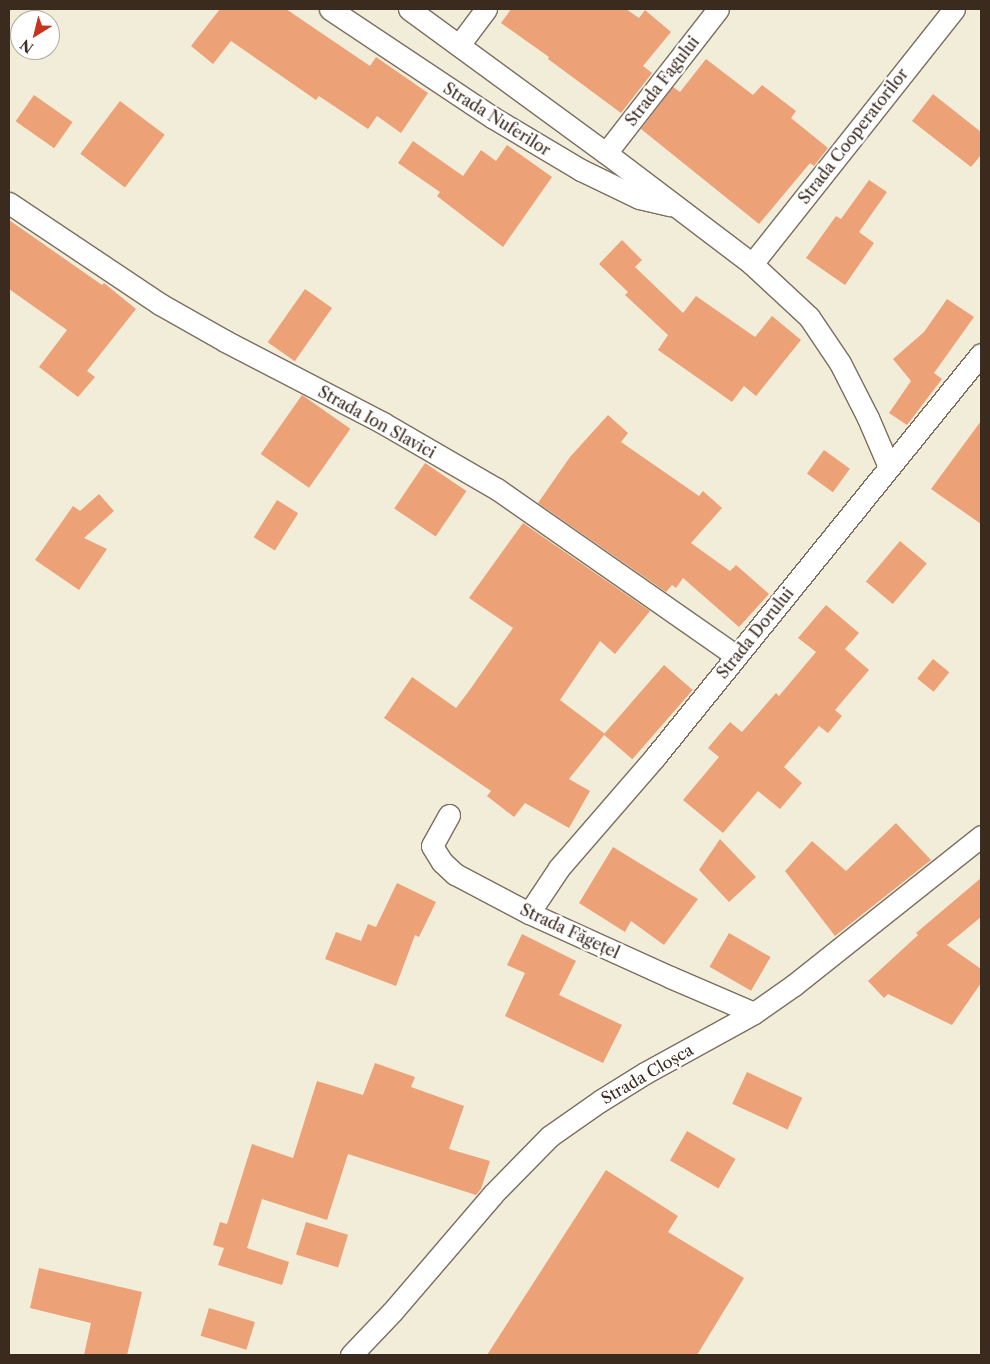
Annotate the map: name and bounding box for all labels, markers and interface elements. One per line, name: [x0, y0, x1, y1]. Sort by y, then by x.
north arrow: [10, 10, 60, 60]
street label: Strada Fagului: [621, 32, 703, 130]
text: N: [17, 35, 37, 57]
street label: Strada Cooperatorilor: [794, 64, 912, 208]
street label: Strada Nuferilor: [440, 78, 554, 160]
street label: Strada Ion Slavici: [315, 382, 439, 462]
street label: Strada Dorului: [712, 584, 798, 682]
street label: Strada Făgețel: [517, 900, 623, 962]
street label: Strada Cloșca: [597, 1040, 697, 1108]

